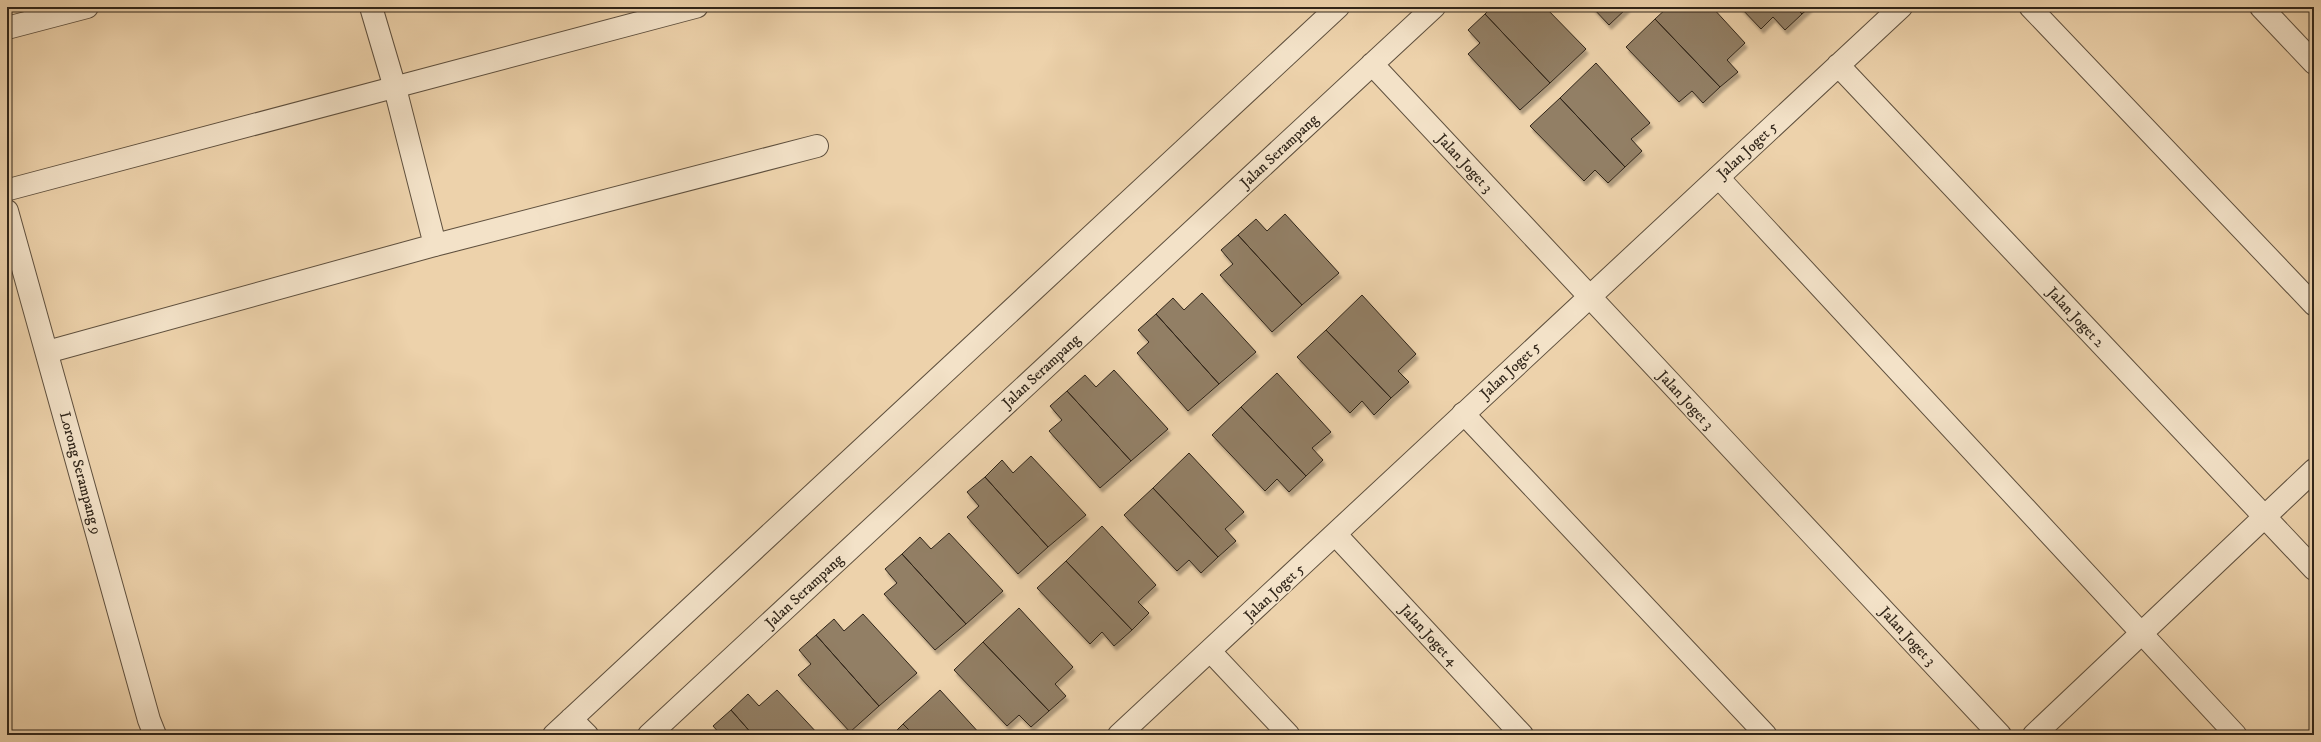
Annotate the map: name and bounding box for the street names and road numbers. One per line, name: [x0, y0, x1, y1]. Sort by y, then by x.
street label: Jalan Serampang: [1235, 110, 1323, 194]
street label: Jalan Joget 5: [1712, 117, 1782, 185]
street label: Jalan Joget 3: [1431, 128, 1497, 197]
street label: Jalan Joget 2: [2041, 282, 2109, 352]
street label: Jalan Serampang: [997, 330, 1085, 414]
street label: Jalan Joget 5: [1475, 337, 1545, 405]
street label: Jalan Joget 3: [1652, 365, 1718, 434]
street label: Lorong Serampang 9: [55, 410, 106, 537]
street label: Jalan Serampang: [760, 550, 848, 634]
street label: Jalan Joget 5: [1239, 559, 1309, 627]
street label: Jalan Joget 4: [1394, 599, 1462, 670]
street label: Jalan Joget 3: [1874, 601, 1940, 670]

